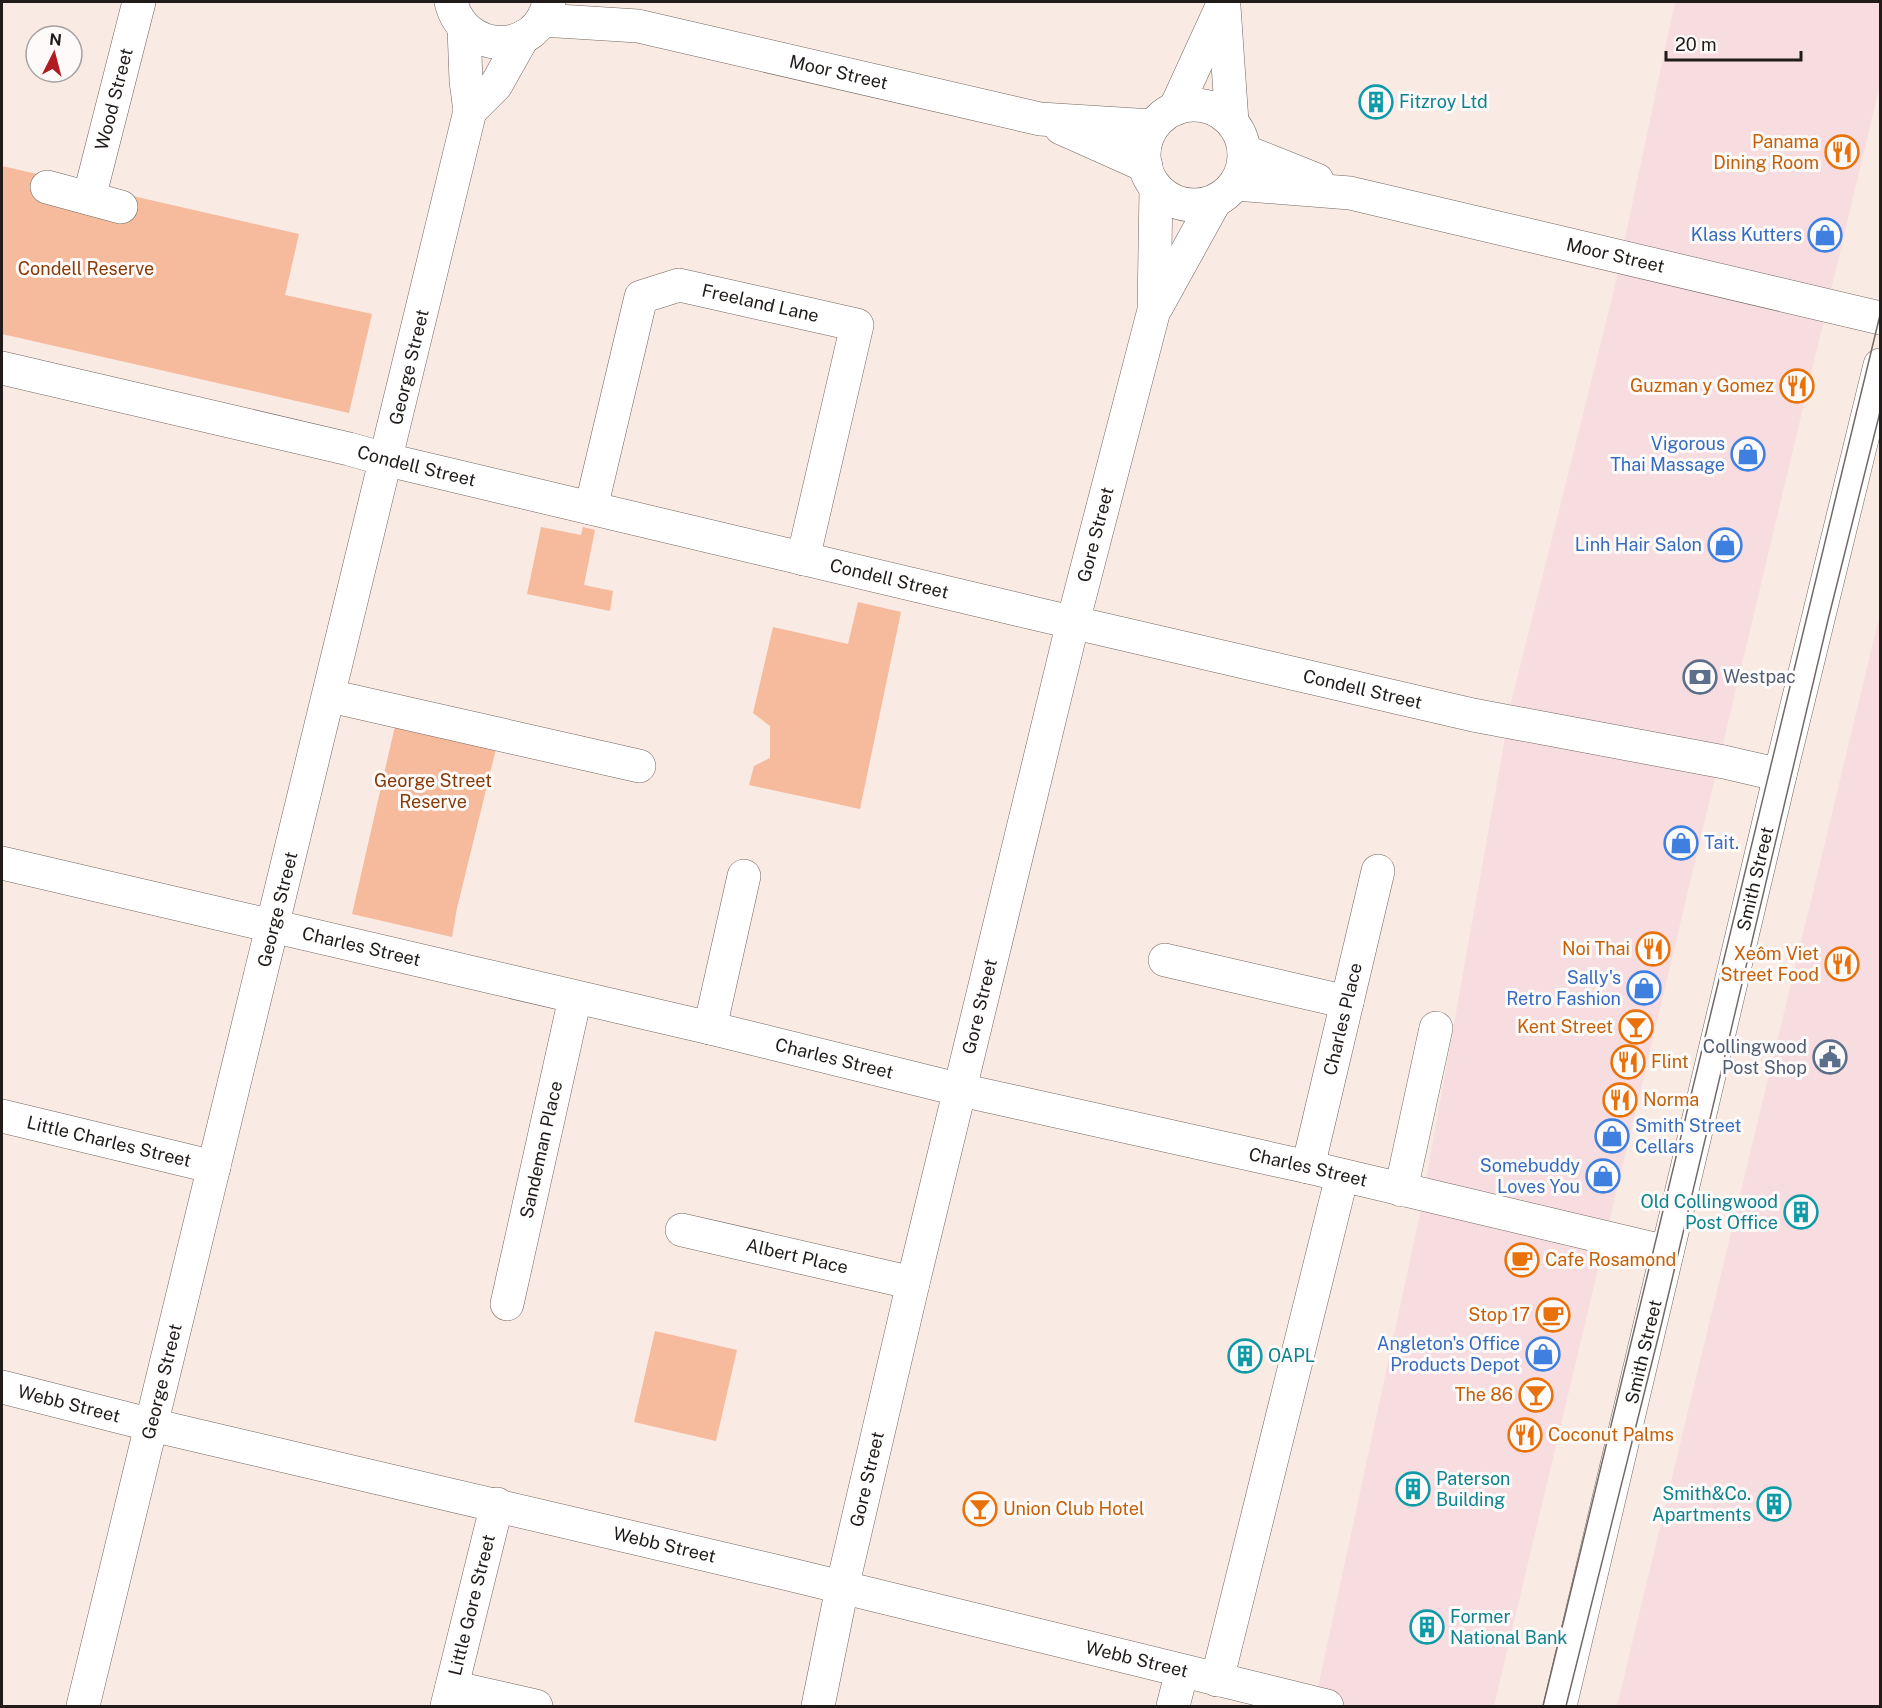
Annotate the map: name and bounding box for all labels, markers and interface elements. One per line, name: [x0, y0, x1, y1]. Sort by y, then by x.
north arrow: [24, 24, 84, 84]
scale bar: [1666, 24, 1801, 62]
text: N: [48, 29, 63, 50]
text: 20 m: [1675, 34, 1717, 55]
street label: Wood Street: [91, 46, 137, 152]
street label: Moor Street: [787, 50, 890, 93]
building icon: Fitzroy Ltd: [1358, 84, 1394, 120]
place label: Fitzroy Ltd: [1399, 91, 1488, 112]
place label: Panama Dining Room: [1713, 131, 1819, 173]
restaurant icon: Panama Dining Room: [1824, 134, 1860, 170]
shop icon: Klass Kutters: [1807, 217, 1843, 253]
place label: Klass Kutters: [1691, 224, 1802, 245]
street label: Moor Street: [1564, 233, 1667, 277]
park label: Condell Reserve: [18, 258, 154, 279]
street label: Freeland Lane: [700, 279, 821, 326]
street label: George Street: [385, 307, 433, 427]
restaurant icon: Guzman y Gomez: [1779, 368, 1815, 404]
place label: Guzman y Gomez: [1630, 375, 1774, 396]
place label: Vigorous Thai Massage: [1610, 433, 1725, 475]
shop icon: Vigorous Thai Massage: [1730, 436, 1766, 472]
street label: Condell Street: [355, 441, 478, 490]
street label: Gore Street: [1073, 485, 1118, 584]
shop icon: Linh Hair Salon: [1707, 527, 1743, 563]
place label: Linh Hair Salon: [1575, 534, 1702, 555]
street label: Condell Street: [828, 554, 951, 603]
bank icon: Westpac: [1682, 659, 1718, 695]
street label: Condell Street: [1301, 665, 1424, 713]
place label: Westpac: [1723, 666, 1796, 687]
park label: George Street Reserve: [374, 770, 492, 812]
street label: Smith Street: [1733, 824, 1777, 933]
shop icon: Tait.: [1663, 825, 1699, 861]
place label: Tait.: [1704, 832, 1739, 853]
street label: George Street: [253, 849, 302, 969]
street label: Charles Street: [300, 922, 423, 970]
restaurant icon: Noi Thai: [1635, 931, 1671, 967]
place label: Noi Thai: [1562, 938, 1630, 959]
place label: Xeôm Viet Street Food: [1721, 943, 1819, 985]
restaurant icon: Xeôm Viet Street Food: [1824, 946, 1860, 982]
street label: Gore Street: [958, 957, 1001, 1056]
street label: Charles Place: [1319, 961, 1366, 1077]
place label: Sally's Retro Fashion: [1506, 967, 1621, 1009]
shop icon: Sally's Retro Fashion: [1626, 970, 1662, 1006]
bar icon: Kent Street: [1618, 1009, 1654, 1045]
place label: Kent Street: [1517, 1016, 1613, 1037]
street label: Charles Street: [773, 1034, 896, 1083]
place label: Collingwood Post Shop: [1703, 1036, 1807, 1078]
public building icon: Collingwood Post Shop: [1812, 1039, 1848, 1075]
restaurant icon: Flint: [1610, 1044, 1646, 1080]
place label: Flint: [1651, 1051, 1689, 1072]
street label: Sandeman Place: [515, 1079, 566, 1220]
restaurant icon: Norma: [1602, 1082, 1638, 1118]
place label: Norma: [1643, 1089, 1699, 1110]
street label: Little Charles Street: [25, 1111, 193, 1171]
place label: Smith Street Cellars: [1635, 1115, 1741, 1157]
shop icon: Smith Street Cellars: [1594, 1118, 1630, 1154]
street label: Charles Street: [1247, 1143, 1369, 1191]
place label: Somebuddy Loves You: [1480, 1155, 1580, 1197]
shop icon: Somebuddy Loves You: [1585, 1158, 1621, 1194]
place label: Old Collingwood Post Office: [1641, 1191, 1778, 1233]
building icon: Old Collingwood Post Office: [1783, 1194, 1819, 1230]
street label: Albert Place: [744, 1234, 850, 1278]
cafe icon: Cafe Rosamond: [1504, 1242, 1540, 1278]
place label: Cafe Rosamond: [1545, 1249, 1676, 1270]
cafe icon: Stop 17: [1535, 1297, 1571, 1333]
street label: Smith Street: [1621, 1297, 1666, 1406]
place label: Stop 17: [1468, 1304, 1530, 1325]
street label: George Street: [137, 1321, 186, 1441]
place label: Angleton's Office Products Depot: [1377, 1333, 1520, 1375]
shop icon: Angleton's Office Products Depot: [1525, 1336, 1561, 1372]
building icon: OAPL: [1227, 1338, 1263, 1374]
place label: OAPL: [1268, 1345, 1315, 1366]
bar icon: The 86: [1518, 1377, 1554, 1413]
street label: Webb Street: [16, 1380, 122, 1427]
place label: The 86: [1455, 1384, 1513, 1405]
restaurant icon: Coconut Palms: [1507, 1417, 1543, 1453]
place label: Coconut Palms: [1548, 1424, 1674, 1445]
street label: Gore Street: [846, 1429, 888, 1529]
place label: Paterson Building: [1436, 1468, 1510, 1510]
building icon: Paterson Building: [1395, 1471, 1431, 1507]
place label: Smith&Co. Apartments: [1652, 1483, 1751, 1525]
building icon: Smith&Co. Apartments: [1756, 1486, 1792, 1522]
bar icon: Union Club Hotel: [962, 1491, 998, 1527]
place label: Union Club Hotel: [1003, 1498, 1144, 1519]
street label: Webb Street: [611, 1522, 718, 1567]
street label: Little Gore Street: [444, 1532, 499, 1678]
place label: Former National Bank: [1450, 1606, 1567, 1648]
building icon: Former National Bank: [1409, 1609, 1445, 1645]
street label: Webb Street: [1083, 1636, 1190, 1682]

